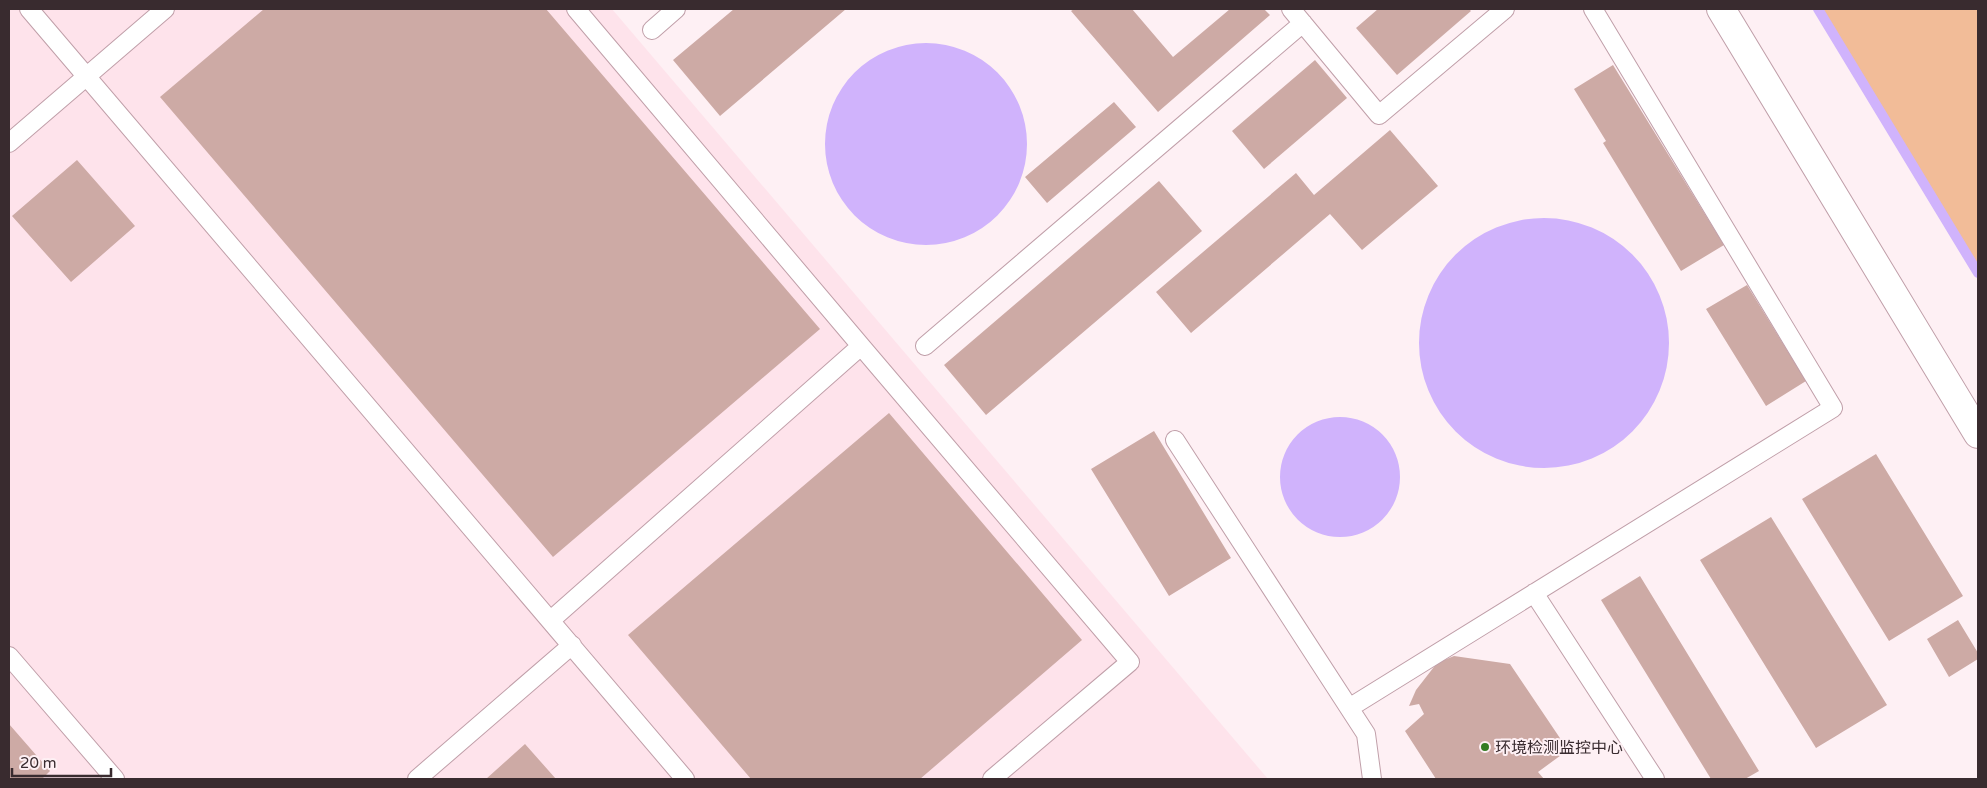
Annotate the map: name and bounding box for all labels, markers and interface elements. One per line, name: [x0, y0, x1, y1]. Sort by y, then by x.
place label: 环境检测监控中心: [1495, 738, 1623, 758]
marker: 环境检测监控中心: [1479, 741, 1491, 753]
scale bar: [12, 746, 111, 778]
text: 20 m: [20, 754, 57, 772]

